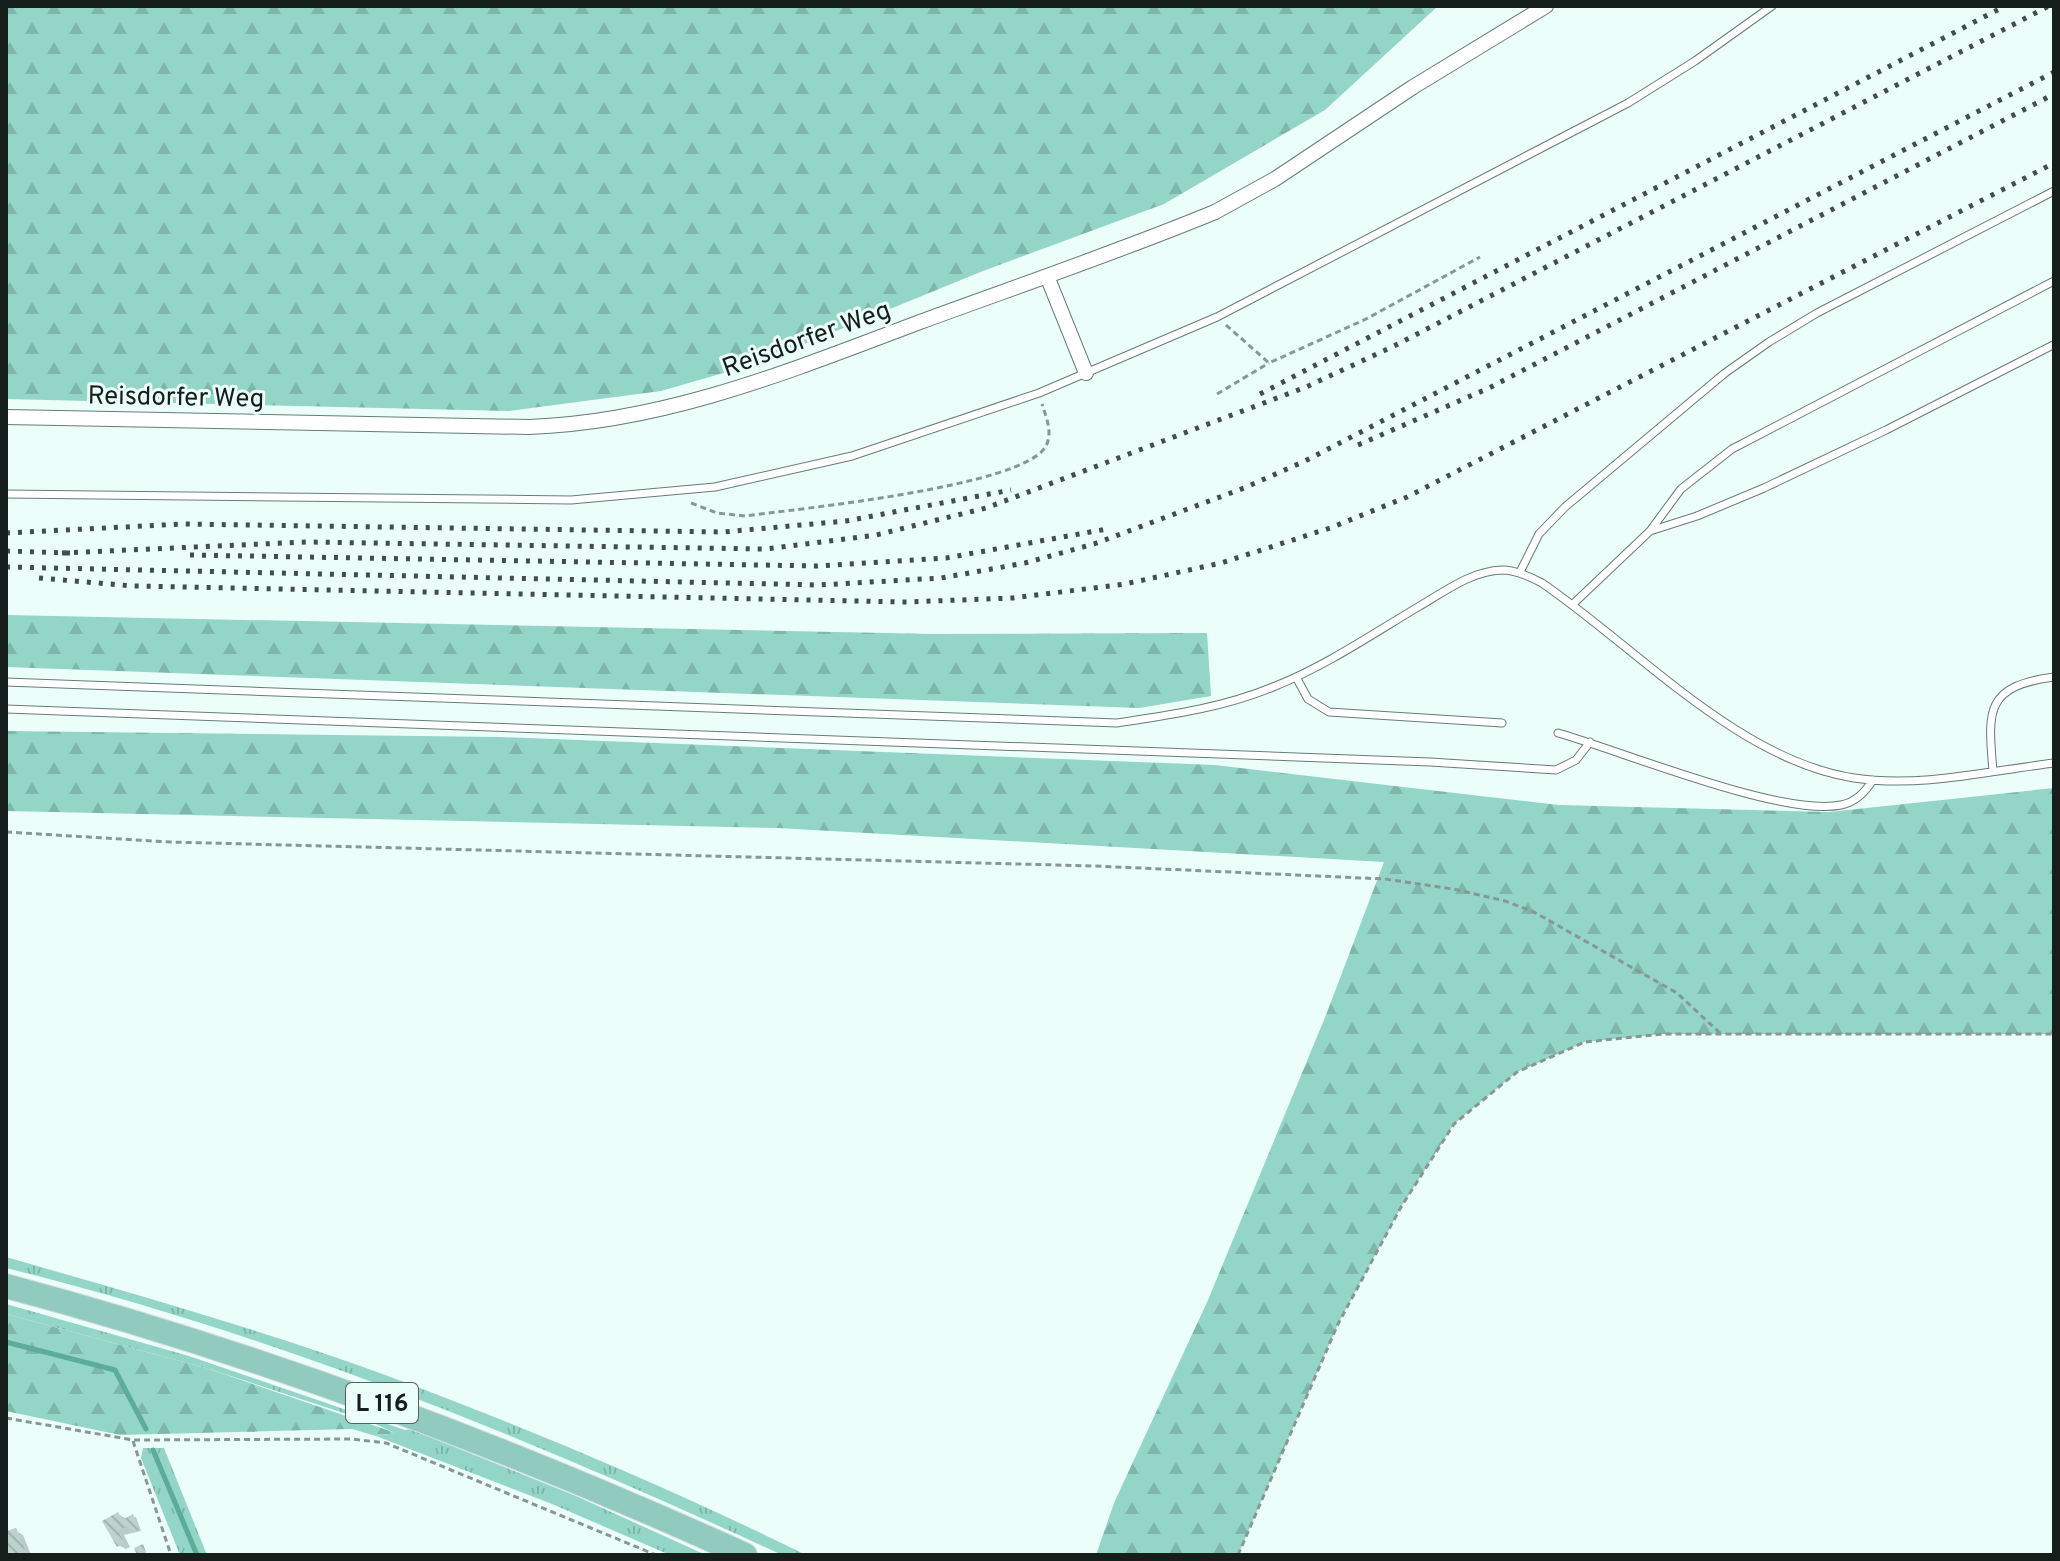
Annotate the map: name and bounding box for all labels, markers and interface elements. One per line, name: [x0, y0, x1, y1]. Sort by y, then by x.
street label: Reisdorfer Weg: [718, 295, 896, 386]
street label: Reisdorfer Weg: [87, 380, 265, 417]
road number: L 116: [346, 1383, 418, 1423]

